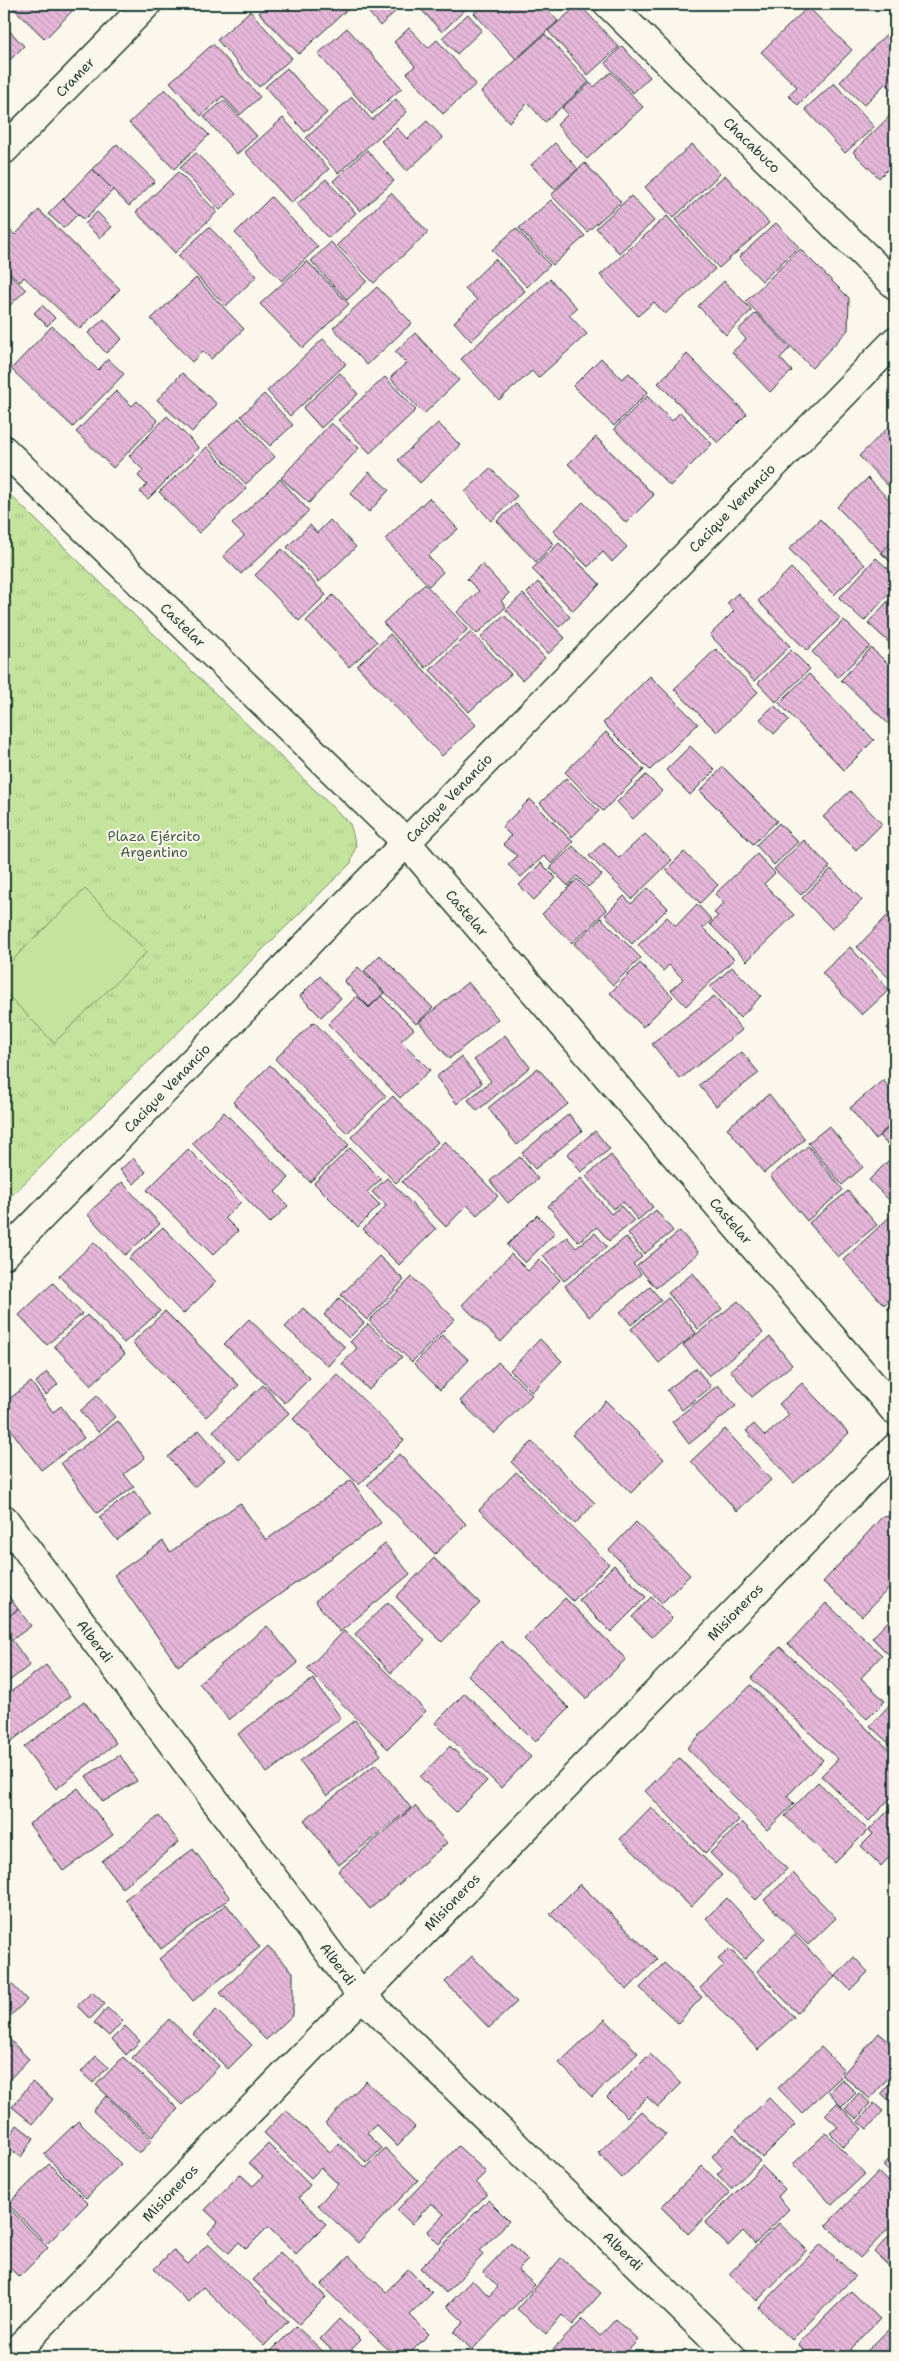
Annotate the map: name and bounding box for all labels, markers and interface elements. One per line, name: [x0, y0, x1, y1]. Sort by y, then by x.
street label: Cramer: [52, 53, 99, 101]
street label: Chacabuco: [720, 113, 784, 177]
street label: Cacique Venancio: [685, 460, 779, 556]
street label: Castelar: [156, 599, 210, 651]
street label: Cacique Venancio: [402, 750, 496, 846]
park label: Plaza Ejército Argentino: [107, 827, 201, 861]
street label: Castelar: [442, 886, 493, 941]
street label: Cacique Venancio: [120, 1040, 214, 1136]
street label: Castelar: [706, 1194, 757, 1249]
street label: Misioneros: [703, 1579, 767, 1645]
street label: Alberdi: [73, 1616, 117, 1666]
street label: Misioneros: [420, 1869, 484, 1935]
street label: Alberdi: [316, 1939, 360, 1989]
street label: Misioneros: [138, 2160, 202, 2226]
street label: Alberdi: [599, 2227, 647, 2275]

